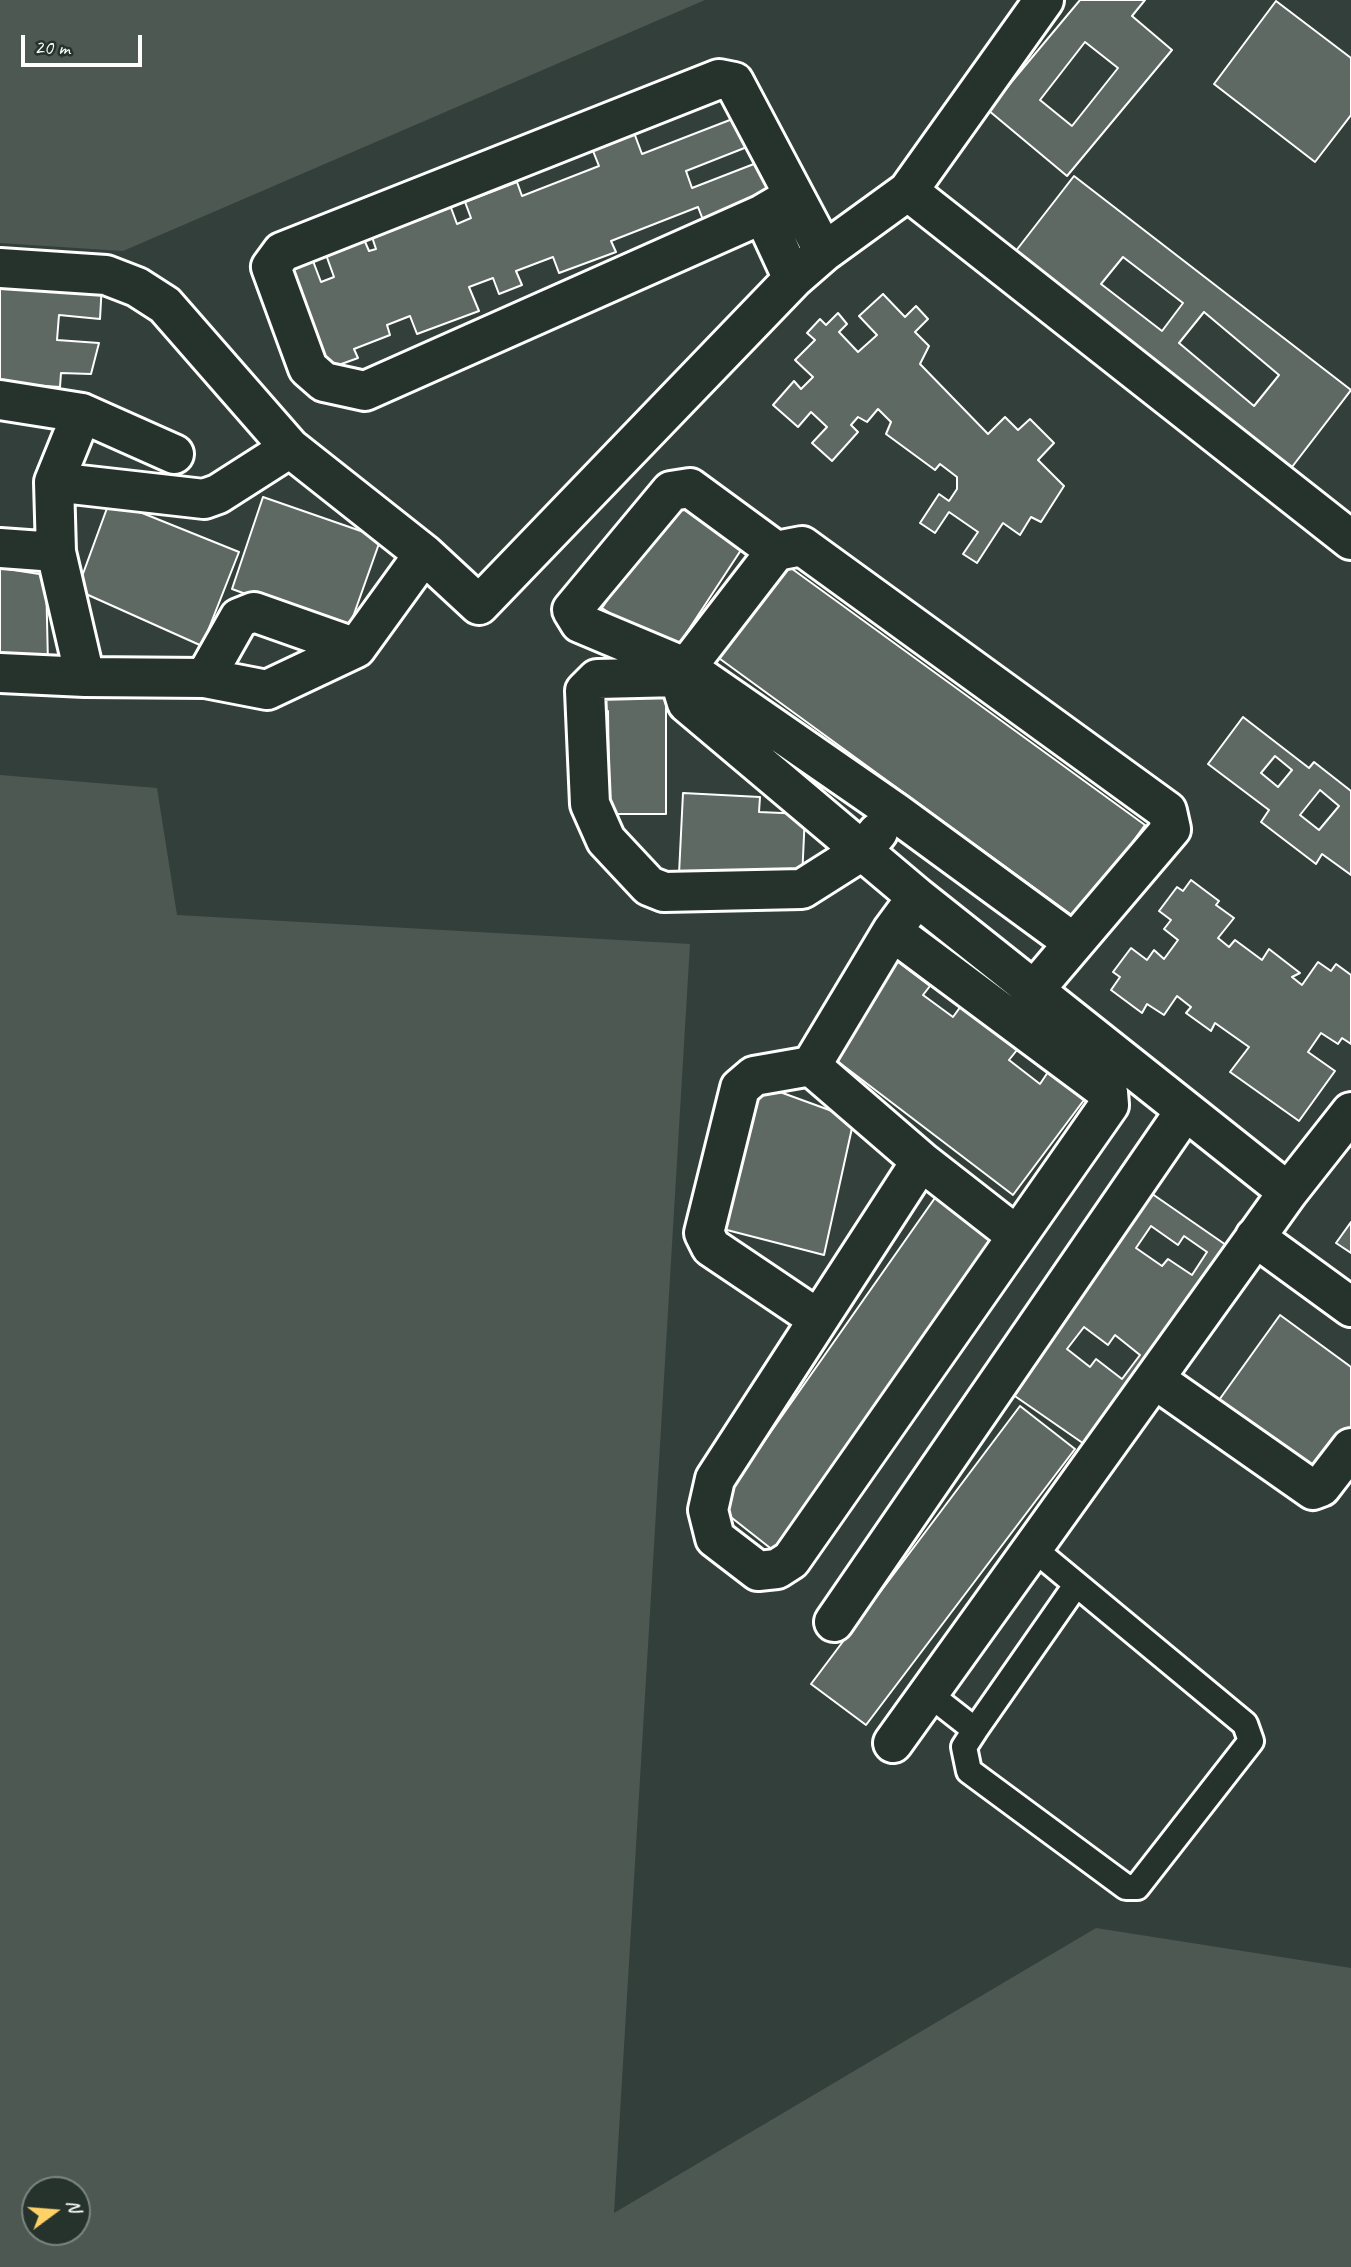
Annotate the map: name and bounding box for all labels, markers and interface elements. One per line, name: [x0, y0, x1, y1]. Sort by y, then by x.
scale bar: [24, 21, 145, 65]
text: 20 m: [34, 34, 70, 60]
north arrow: [21, 2176, 91, 2246]
text: N: [61, 2197, 87, 2215]

